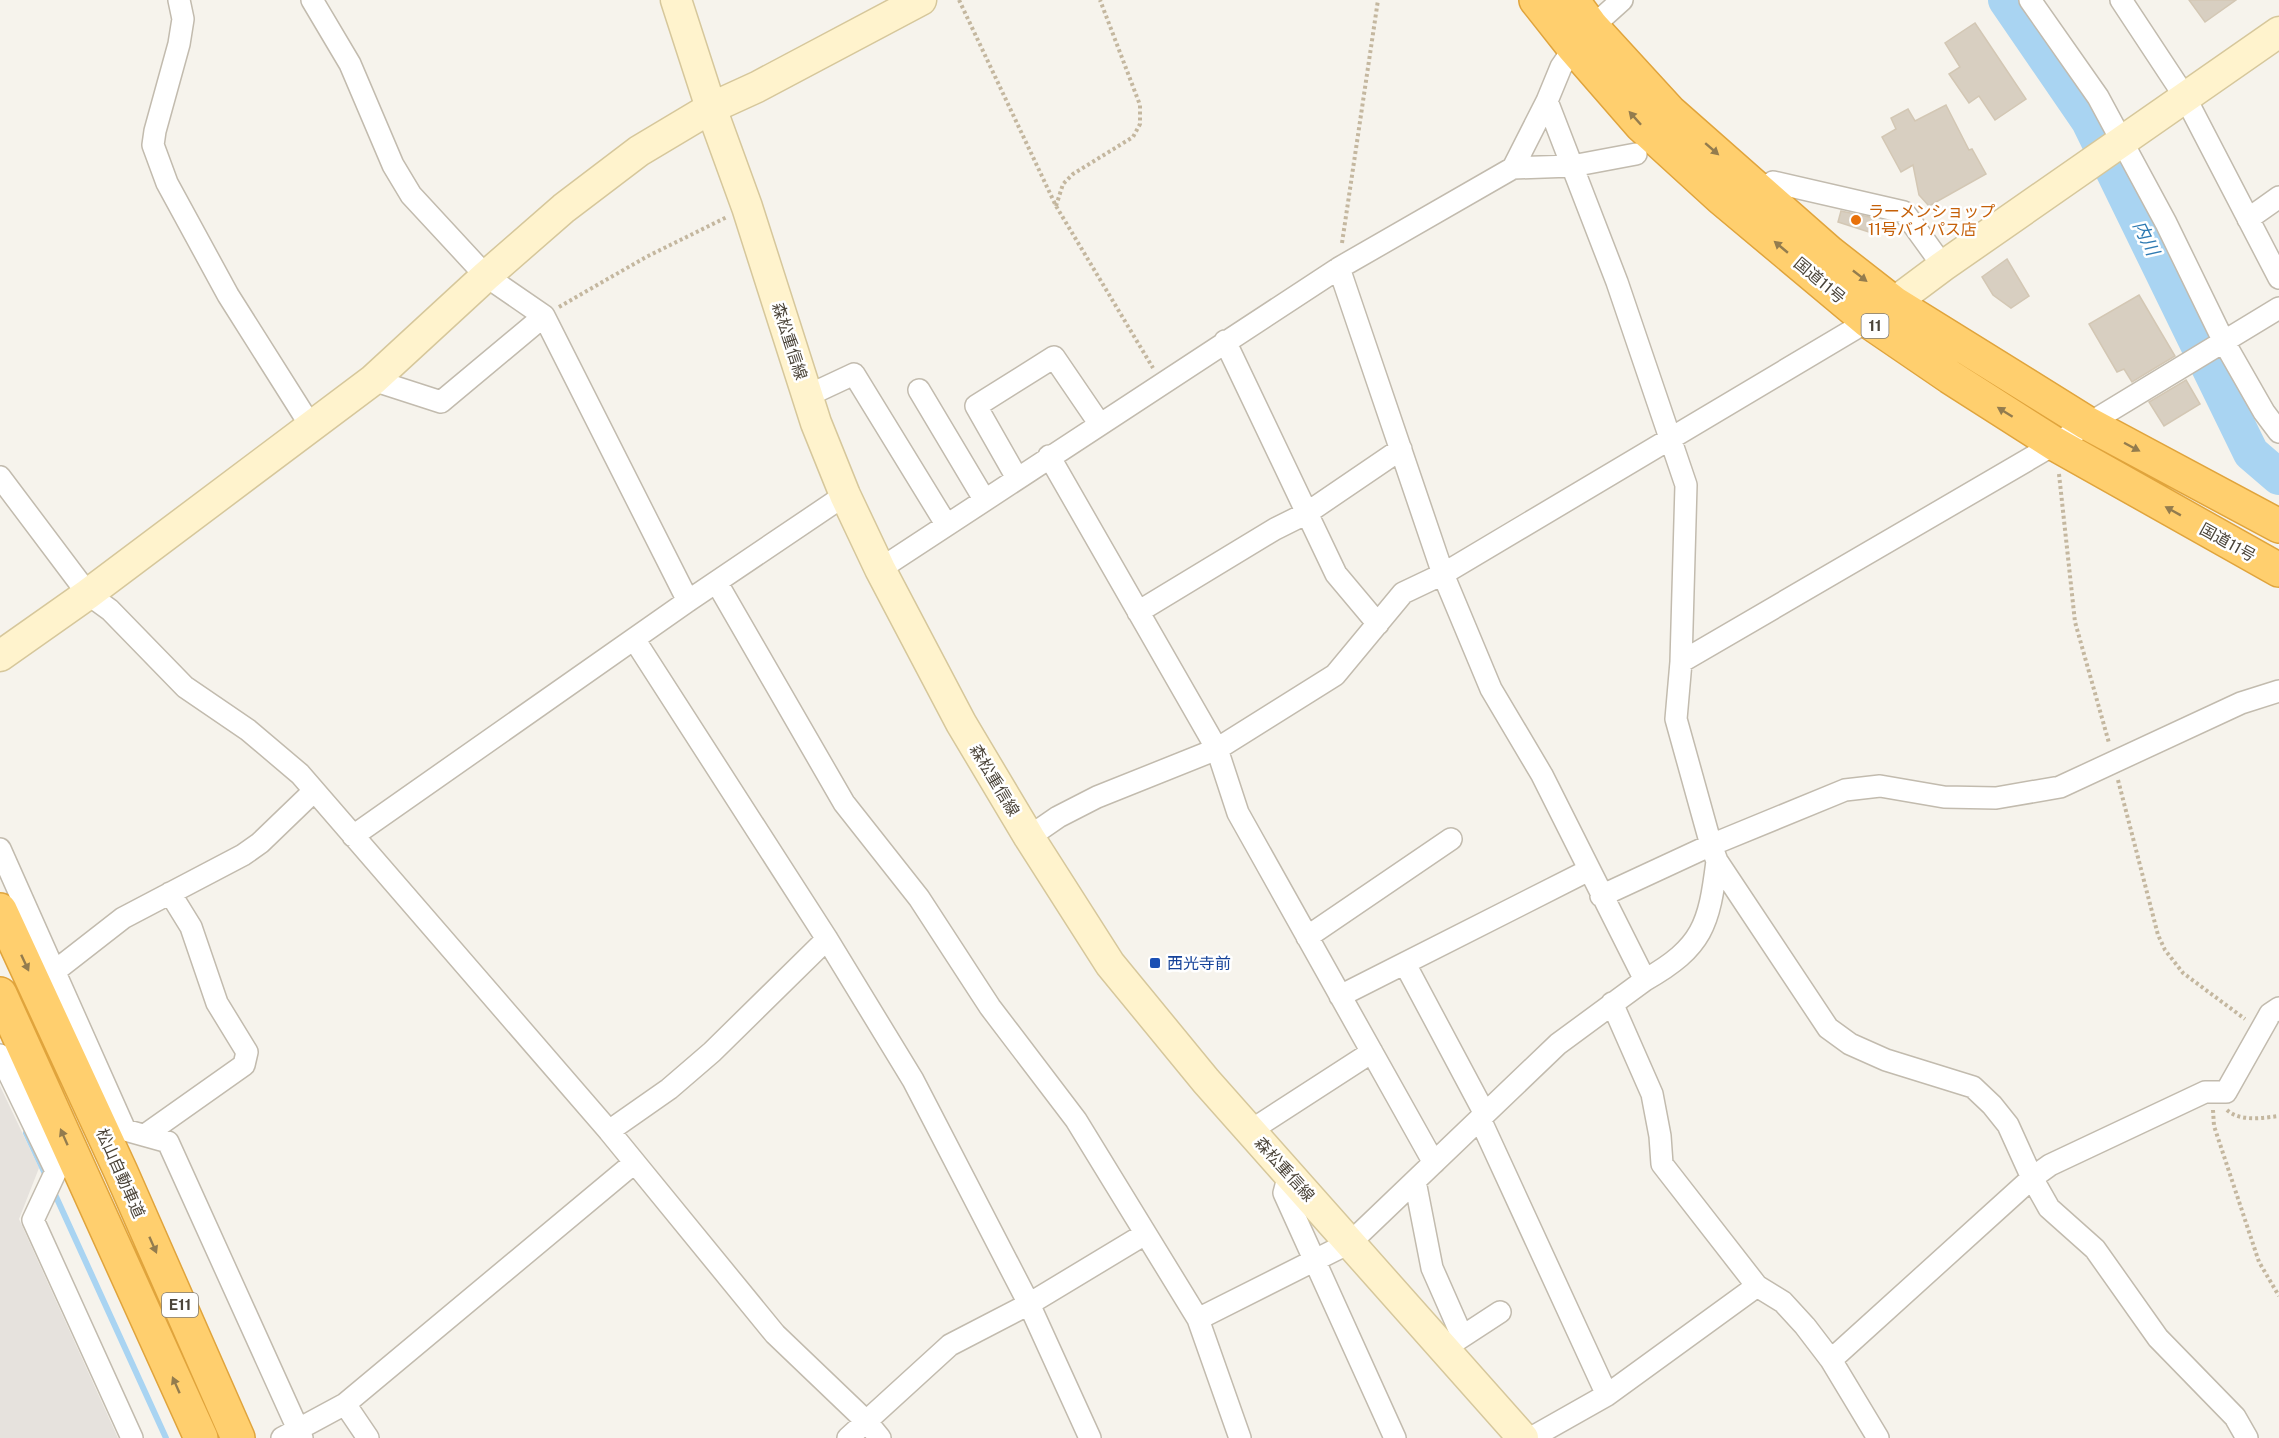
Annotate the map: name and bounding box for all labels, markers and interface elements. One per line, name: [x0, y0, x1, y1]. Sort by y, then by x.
one-way arrow: [1629, 111, 1642, 126]
one-way arrow: [1704, 142, 1719, 155]
place label: ラーメンショップ 11号バイパス店: [1868, 202, 1995, 239]
marker: ラーメンショップ 11号バイパス店: [1849, 213, 1863, 227]
water label: 内川: [2129, 217, 2165, 260]
one-way arrow: [1773, 242, 1788, 254]
street label: 国道11号: [1790, 253, 1849, 307]
one-way arrow: [1853, 270, 1868, 282]
street label: 森松重信線: [768, 300, 811, 382]
road number: 11: [1862, 314, 1888, 338]
one-way arrow: [1997, 407, 2013, 418]
one-way arrow: [2123, 442, 2140, 452]
one-way arrow: [2165, 505, 2181, 516]
street label: 国道11号: [2196, 519, 2259, 566]
street label: 森松重信線: [966, 741, 1023, 819]
place label: 西光寺前: [1167, 954, 1231, 973]
one-way arrow: [20, 955, 29, 972]
marker: 西光寺前: [1148, 956, 1162, 970]
street label: 松山自動車道: [92, 1125, 149, 1221]
one-way arrow: [59, 1127, 69, 1145]
street label: 森松重信線: [1251, 1133, 1318, 1205]
one-way arrow: [149, 1236, 158, 1253]
road number: E11: [162, 1293, 198, 1317]
one-way arrow: [172, 1376, 181, 1393]

